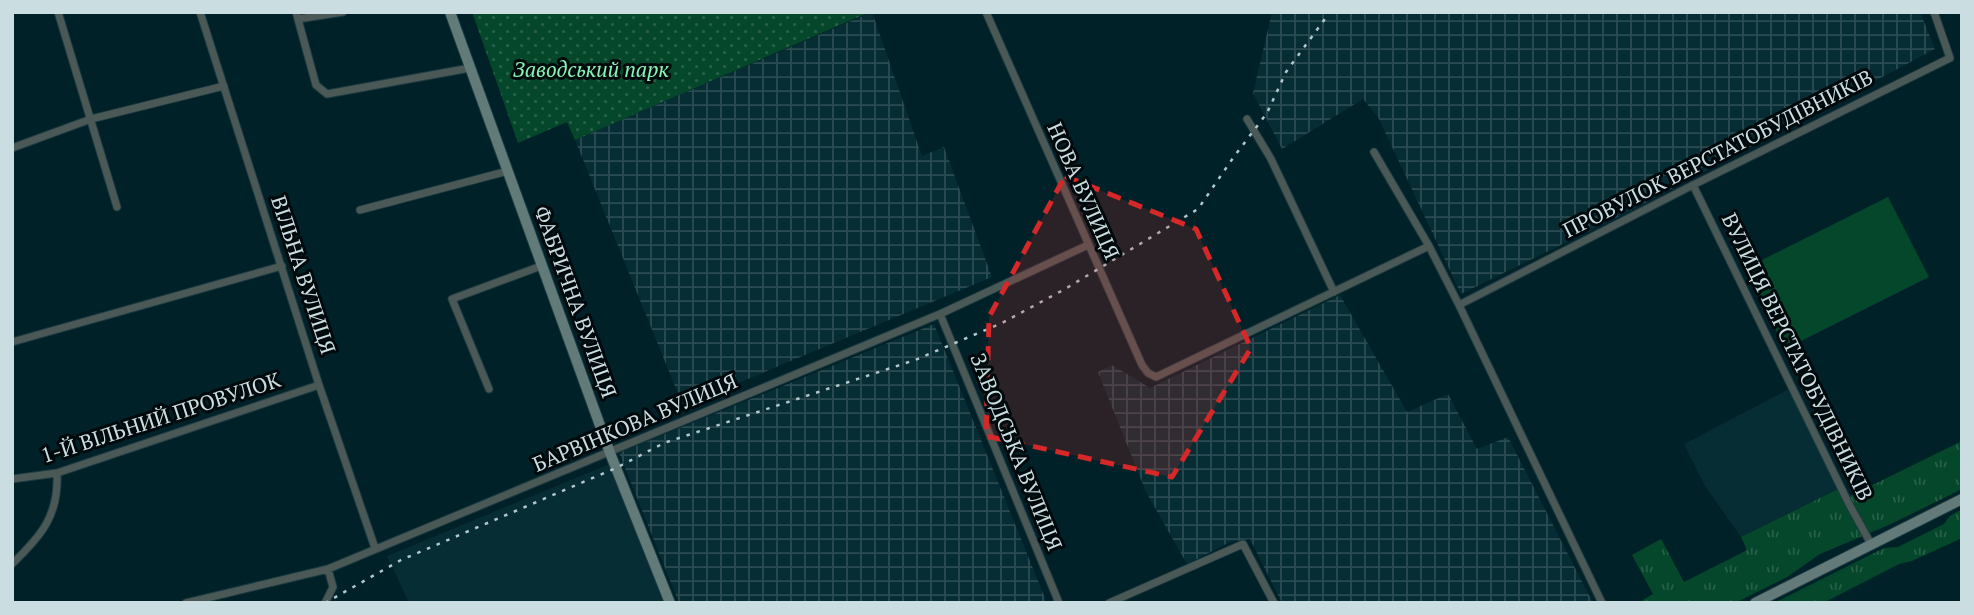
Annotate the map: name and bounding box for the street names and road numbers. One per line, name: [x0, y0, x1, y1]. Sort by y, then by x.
street label: ПРОВУЛОК ВЕРСТАТОБУДІВНИКІВ: [1558, 63, 1877, 244]
street label: НОВА ВУЛИЦЯ: [1041, 118, 1127, 263]
street label: ВІЛЬНА ВУЛИЦЯ: [265, 192, 343, 357]
street label: ФАБРИЧНА ВУЛИЦЯ: [528, 202, 624, 401]
street label: ВУЛИЦЯ ВЕРСТАТОБУДІВНИКІВ: [1716, 208, 1880, 505]
street label: ЗАВОДСЬКА ВУЛИЦЯ: [965, 349, 1069, 554]
street label: 1-Й ВІЛЬНИЙ ПРОВУЛОК: [37, 365, 285, 469]
street label: БАРВІНКОВА ВУЛИЦЯ: [528, 366, 741, 478]

